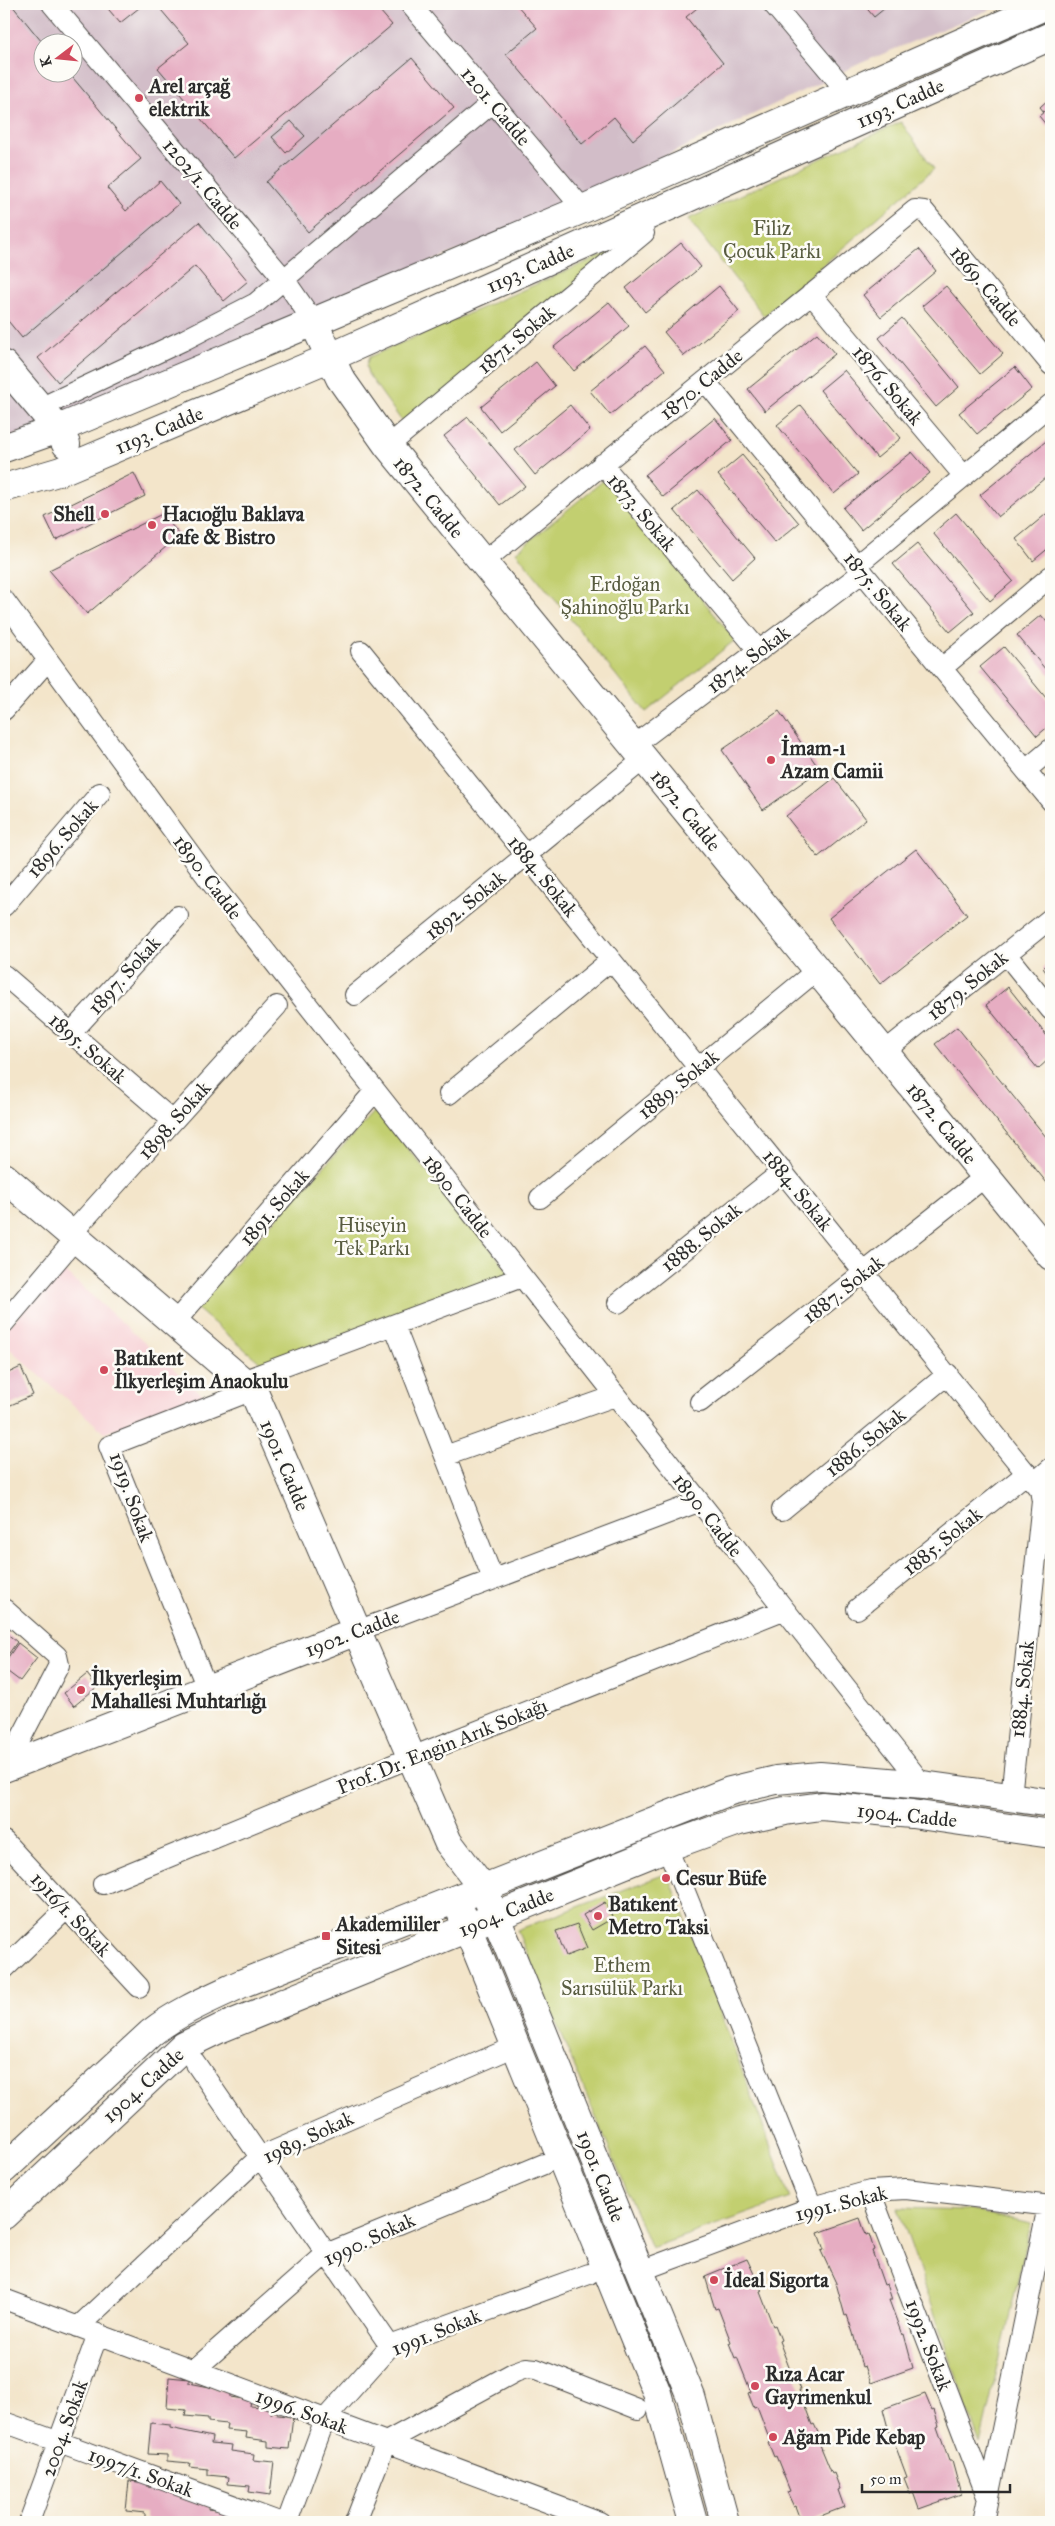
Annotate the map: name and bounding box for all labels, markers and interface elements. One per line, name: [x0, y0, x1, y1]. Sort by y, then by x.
north arrow: [32, 32, 82, 82]
text: K: [36, 53, 56, 69]
street label: 1201. Cadde: [456, 61, 536, 151]
street label: 1193. Cadde: [852, 73, 948, 133]
place label: Arel arçağ elektrik: [147, 74, 231, 121]
marker: Arel arçağ elektrik: [133, 92, 145, 104]
street label: 1202/1. Cadde: [158, 134, 248, 234]
park label: Filiz Çocuk Parkı: [723, 216, 822, 263]
street label: 1193. Cadde: [482, 238, 578, 298]
street label: 1869. Cadde: [945, 241, 1027, 331]
street label: 1871. Sokak: [472, 299, 560, 378]
street label: 1876. Sokak: [848, 340, 929, 430]
street label: 1870. Cadde: [655, 343, 747, 425]
street label: 1193. Cadde: [111, 401, 207, 459]
street label: 1872. Cadde: [389, 451, 469, 543]
street label: 1873. Sokak: [602, 468, 682, 556]
place label: Shell: [53, 502, 96, 526]
place label: Hacıoğlu Baklava Cafe & Bistro: [162, 502, 305, 549]
marker: Shell: [99, 508, 111, 520]
marker: Hacıoğlu Baklava Cafe & Bistro: [146, 519, 158, 531]
street label: 1875. Sokak: [839, 546, 918, 636]
park label: Erdoğan Şahinoğlu Parkı: [561, 572, 690, 620]
street label: 1874. Sokak: [702, 620, 795, 698]
place label: İmam-ı Azam Camii: [779, 734, 884, 783]
marker: İmam-ı Azam Camii: [765, 754, 777, 766]
street label: 1872. Cadde: [646, 764, 726, 856]
street label: 1896. Sokak: [21, 793, 103, 882]
street label: 1890. Cadde: [168, 830, 248, 924]
street label: 1884. Sokak: [503, 830, 584, 922]
street label: 1892. Sokak: [420, 865, 511, 945]
street label: 1897. Sokak: [83, 930, 166, 1019]
street label: 1879. Sokak: [922, 945, 1013, 1025]
street label: 1895. Sokak: [44, 1008, 132, 1089]
street label: 1889. Sokak: [633, 1044, 724, 1124]
street label: 1898. Sokak: [133, 1075, 216, 1164]
street label: 1872. Cadde: [902, 1077, 982, 1169]
street label: 1884. Sokak: [758, 1144, 839, 1236]
street label: 1890. Cadde: [418, 1149, 498, 1243]
street label: 1891. Sokak: [234, 1163, 314, 1250]
street label: 1888. Sokak: [656, 1197, 747, 1277]
park label: Hüseyin Tek Parkı: [334, 1213, 410, 1260]
street label: 1887. Sokak: [798, 1249, 889, 1328]
place label: Batıkent İlkyerleşim Anaokulu: [114, 1346, 289, 1394]
marker: Batıkent İlkyerleşim Anaokulu: [98, 1364, 110, 1376]
street label: 1886. Sokak: [820, 1402, 911, 1482]
street label: 1901. Cadde: [255, 1416, 315, 1514]
street label: 1919. Sokak: [105, 1449, 160, 1546]
street label: 1890. Cadde: [668, 1468, 748, 1562]
street label: 1885. Sokak: [898, 1501, 987, 1580]
street label: 1902. Cadde: [301, 1604, 403, 1662]
street label: 1884. Sokak: [1005, 1638, 1039, 1739]
place label: İlkyerleşim Mahallesi Muhtarlığı: [91, 1664, 267, 1714]
marker: İlkyerleşim Mahallesi Muhtarlığı: [75, 1684, 87, 1696]
street label: Prof. Dr. Engin Arık Sokağı: [333, 1693, 552, 1800]
street label: 1904. Cadde: [856, 1798, 958, 1832]
place label: Cesur Büfe: [676, 1866, 767, 1890]
street label: 1916/1. Sokak: [26, 1867, 117, 1962]
marker: Cesur Büfe: [660, 1872, 672, 1884]
street label: 1904. Cadde: [455, 1882, 557, 1942]
place label: Batıkent Metro Taksi: [608, 1892, 709, 1939]
marker: Batıkent Metro Taksi: [592, 1910, 604, 1922]
place label: Akademililer Sitesi: [334, 1912, 440, 1959]
marker: Akademililer Sitesi: [320, 1930, 332, 1942]
park label: Ethem Sarısülük Parkı: [561, 1953, 684, 2000]
street label: 1904. Cadde: [98, 2042, 188, 2128]
street label: 1989. Sokak: [259, 2105, 358, 2168]
street label: 1901. Cadde: [572, 2127, 630, 2225]
street label: 1991. Sokak: [792, 2180, 890, 2226]
street label: 1990. Sokak: [320, 2207, 419, 2271]
place label: İdeal Sigorta: [724, 2266, 829, 2293]
marker: İdeal Sigorta: [708, 2274, 720, 2286]
street label: 1992. Sokak: [900, 2296, 958, 2395]
street label: 1991. Sokak: [388, 2303, 485, 2361]
place label: Rıza Acar Gayrimenkul: [765, 2362, 872, 2410]
street label: 2004. Sokak: [35, 2375, 93, 2480]
marker: Rıza Acar Gayrimenkul: [749, 2380, 761, 2392]
street label: 1996. Sokak: [253, 2383, 352, 2439]
place label: Ağam Pide Kebap: [781, 2425, 925, 2450]
marker: Ağam Pide Kebap: [767, 2431, 779, 2443]
street label: 1997/1. Sokak: [85, 2442, 198, 2502]
scale bar: [862, 2461, 1010, 2493]
text: 50 m: [870, 2470, 902, 2488]

